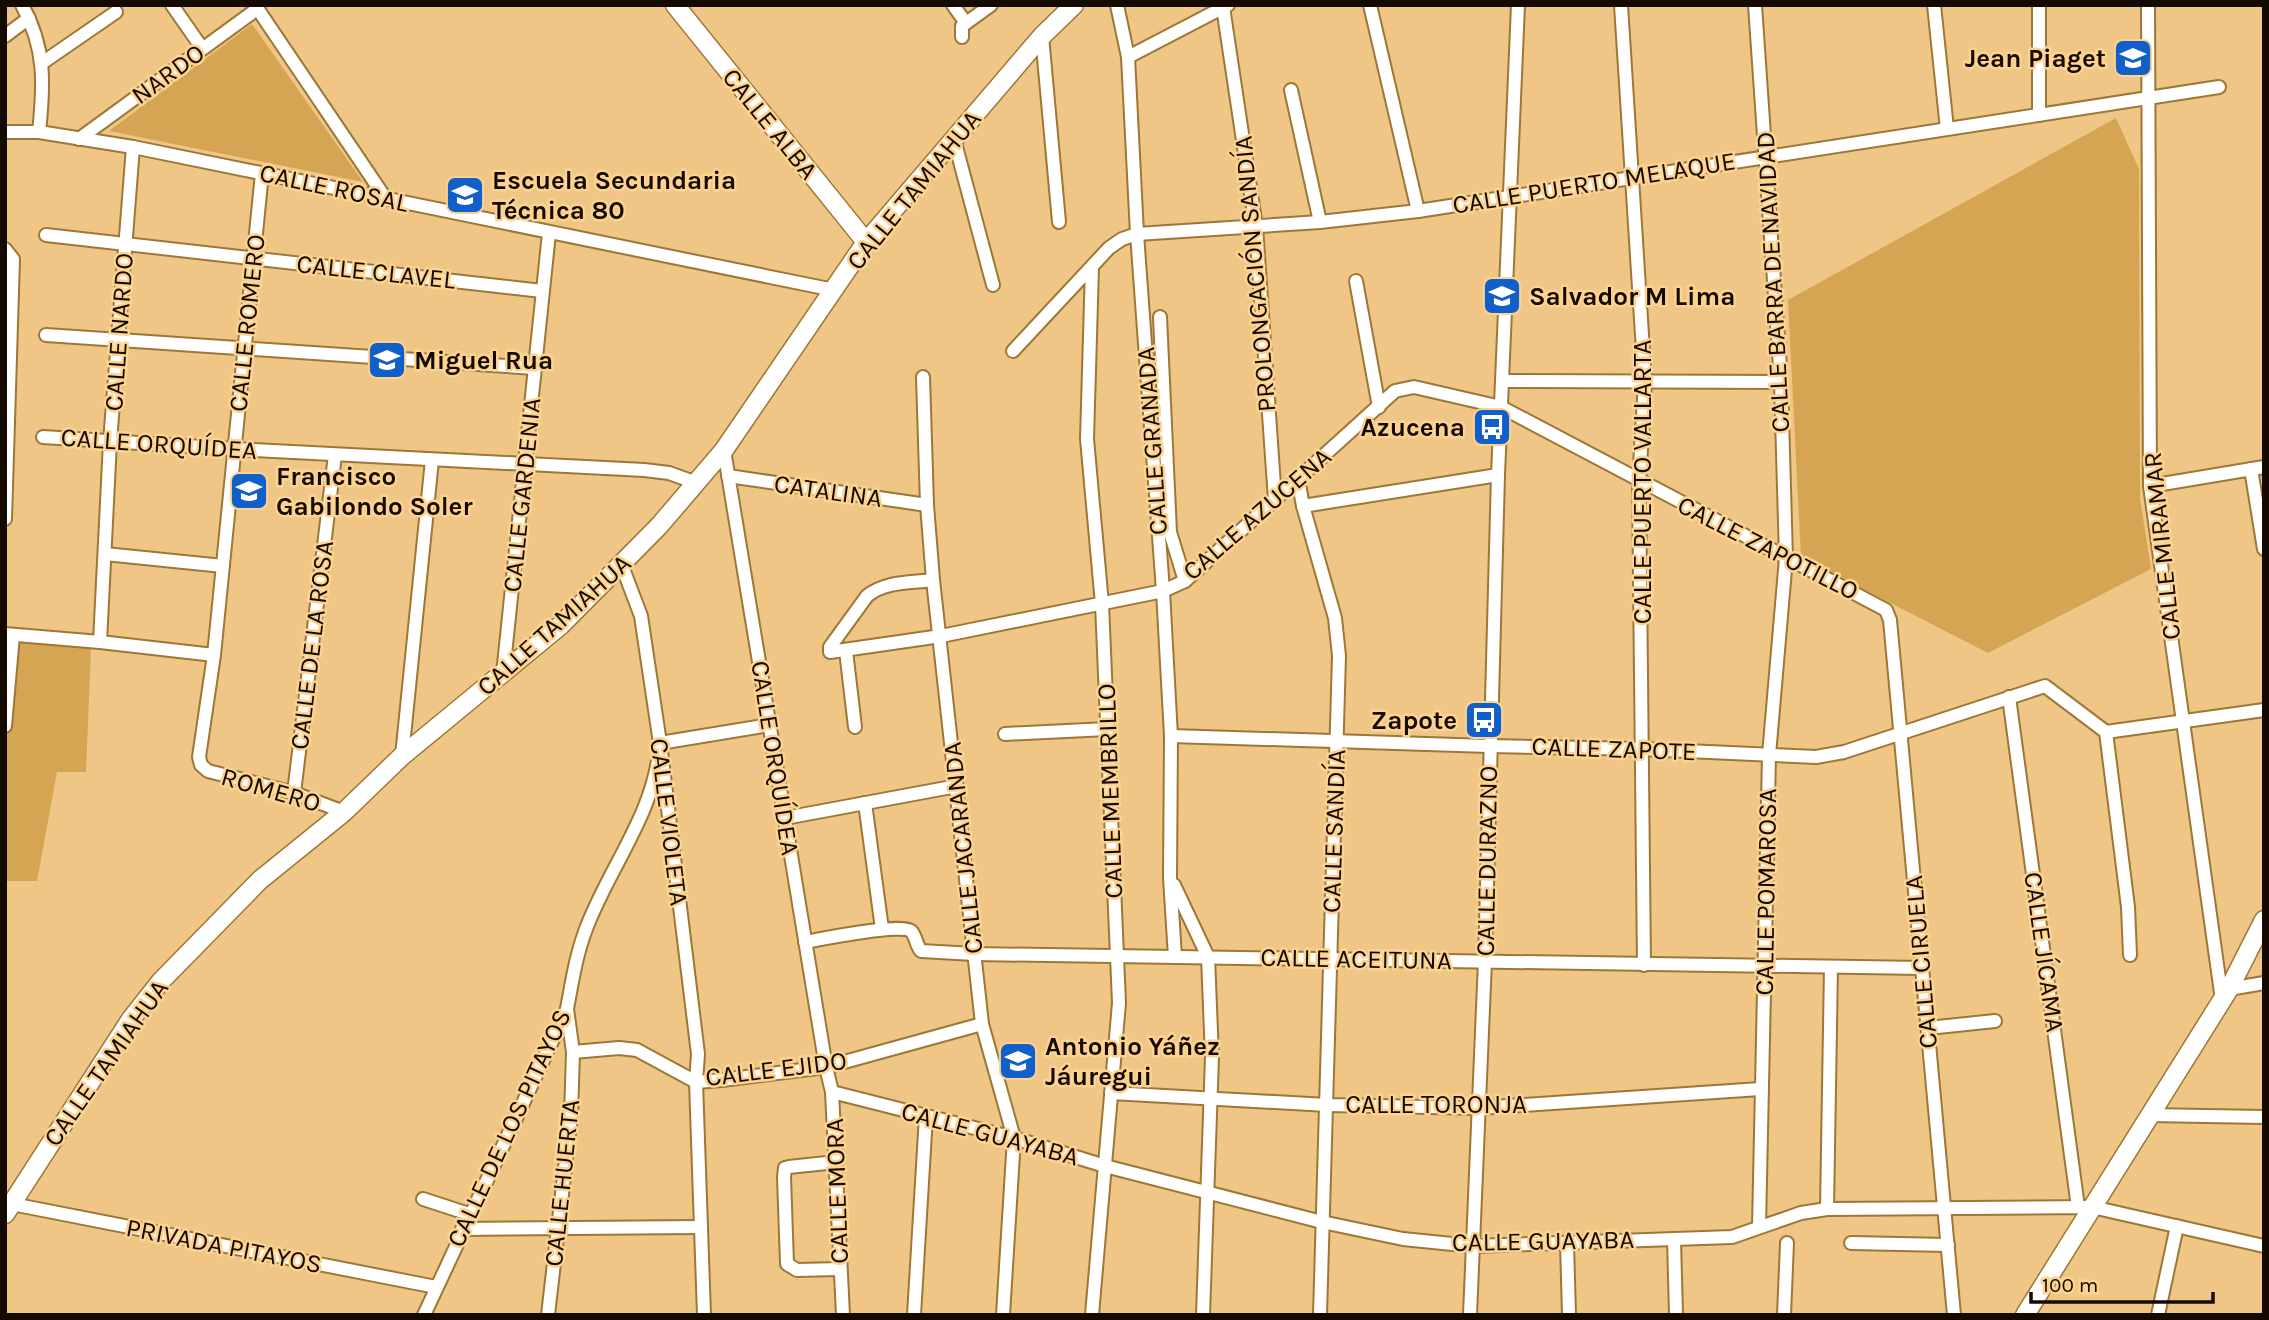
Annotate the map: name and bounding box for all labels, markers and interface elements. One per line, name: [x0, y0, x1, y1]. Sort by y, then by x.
street label: NARDO: [125, 37, 211, 111]
school or university icon: Jean Piaget: [2112, 37, 2154, 79]
place label: Jean Piaget: [1965, 43, 2106, 74]
street label: CALLE ALBA: [716, 62, 824, 186]
street label: CALLE TAMIAHUA: [840, 104, 988, 276]
street label: CALLE BARRA DE NAVIDAD: [1750, 131, 1796, 433]
street label: PROLONGACIÓN SANDÍA: [1226, 134, 1283, 414]
street label: CALLE PUERTO MELAQUE: [1450, 145, 1738, 221]
street label: CALLE ROSAL: [257, 157, 411, 219]
place label: Escuela Secundaria Técnica 80: [492, 165, 736, 226]
school or university icon: Escuela Secundaria Técnica 80: [444, 174, 486, 216]
street label: CALLE ROMERO: [222, 233, 272, 413]
street label: CALLE CLAVEL: [295, 248, 457, 296]
street label: CALLE NARDO: [98, 252, 140, 412]
school or university icon: Salvador M Lima: [1481, 275, 1523, 317]
place label: Salvador M Lima: [1529, 281, 1735, 312]
school or university icon: Miguel Rua: [366, 339, 408, 381]
street label: CALLE PUERTO VALLARTA: [1627, 340, 1658, 624]
place label: Miguel Rua: [414, 345, 553, 376]
street label: CALLE GRANADA: [1130, 346, 1174, 536]
street label: CALLE GARDENIA: [496, 396, 548, 594]
bus stop icon: Azucena: [1471, 406, 1513, 448]
place label: Azucena: [1361, 412, 1465, 443]
street label: CALLE ORQUÍDEA: [60, 421, 258, 466]
street label: CALLE AZUCENA: [1176, 441, 1338, 587]
street label: CALLE MIRAMAR: [2137, 450, 2187, 642]
place label: Francisco Gabilondo Soler: [276, 461, 473, 522]
street label: CATALINA: [772, 468, 884, 514]
school or university icon: Francisco Gabilondo Soler: [228, 470, 270, 512]
street label: CALLE ZAPOTILLO: [1672, 489, 1864, 607]
street label: CALLE DE LA ROSA: [284, 539, 340, 751]
street label: CALLE TAMIAHUA: [471, 548, 637, 702]
street label: CALLE ORQUÍDEA: [744, 658, 807, 858]
street label: CALLE MEMBRILLO: [1091, 683, 1129, 899]
bus stop icon: Zapote: [1463, 699, 1505, 741]
place label: Zapote: [1371, 705, 1457, 736]
street label: CALLE ZAPOTE: [1531, 731, 1697, 767]
street label: CALLE VIOLETA: [643, 737, 695, 907]
street label: CALLE JACARANDA: [936, 740, 990, 956]
street label: CALLE SANDÍA: [1315, 749, 1352, 913]
street label: ROMERO: [218, 761, 324, 819]
street label: CALLE DURAZNO: [1470, 765, 1504, 957]
street label: CALLE POMAROSA: [1749, 788, 1783, 996]
street label: CALLE JÍCAMA: [2017, 870, 2072, 1034]
street label: CALLE CIRUELA: [1898, 874, 1944, 1050]
street label: CALLE ACEITUNA: [1260, 942, 1452, 976]
street label: CALLE TAMIAHUA: [37, 974, 175, 1152]
street label: CALLE DE LOS PITAYOS: [440, 1004, 578, 1252]
place label: Antonio Yáñez Jáuregui: [1045, 1031, 1220, 1092]
school or university icon: Antonio Yáñez Jáuregui: [997, 1040, 1039, 1082]
street label: CALLE EJIDO: [703, 1045, 849, 1093]
street label: CALLE TORONJA: [1345, 1089, 1527, 1120]
street label: CALLE GUAYABA: [898, 1095, 1082, 1173]
street label: CALLE HUERTA: [538, 1098, 586, 1268]
street label: CALLE MORA: [819, 1118, 855, 1264]
street label: PRIVADA PITAYOS: [123, 1212, 325, 1280]
street label: CALLE GUAYABA: [1452, 1224, 1635, 1258]
scale bar: [2031, 1260, 2213, 1304]
text: 100 m: [2042, 1273, 2099, 1297]

